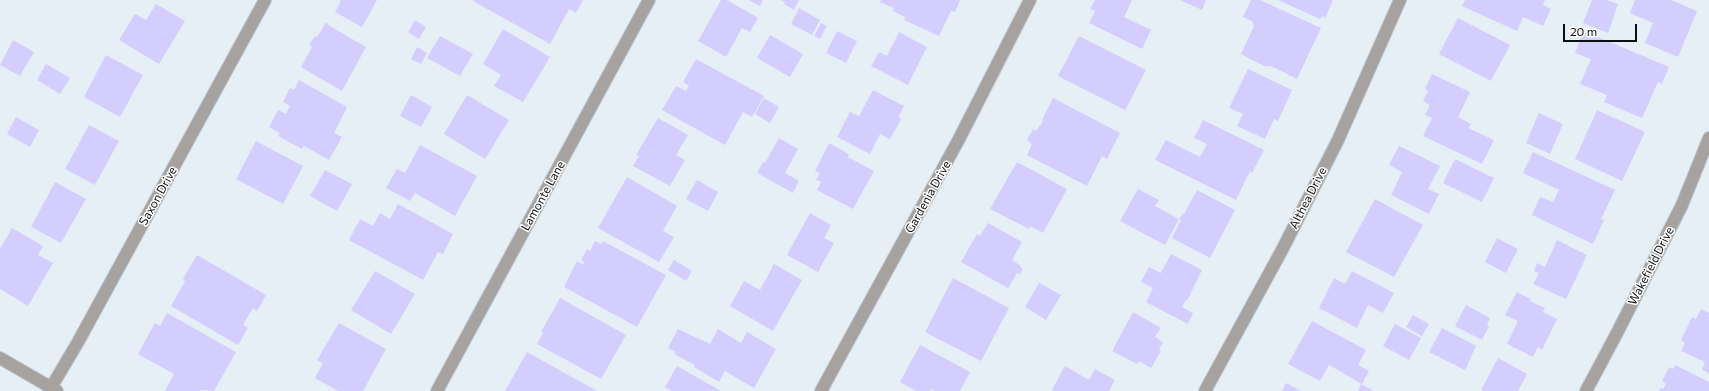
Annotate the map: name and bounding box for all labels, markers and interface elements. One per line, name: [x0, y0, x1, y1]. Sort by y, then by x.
scale bar: [1565, 16, 1639, 42]
text: 20 m: [1570, 24, 1597, 38]
street label: Gardenia Drive: [902, 158, 954, 236]
street label: Lamonte Lane: [518, 159, 568, 233]
street label: Saxon Drive: [136, 164, 180, 228]
street label: Althea Drive: [1286, 165, 1330, 231]
street label: Wakefield Drive: [1625, 225, 1677, 307]

